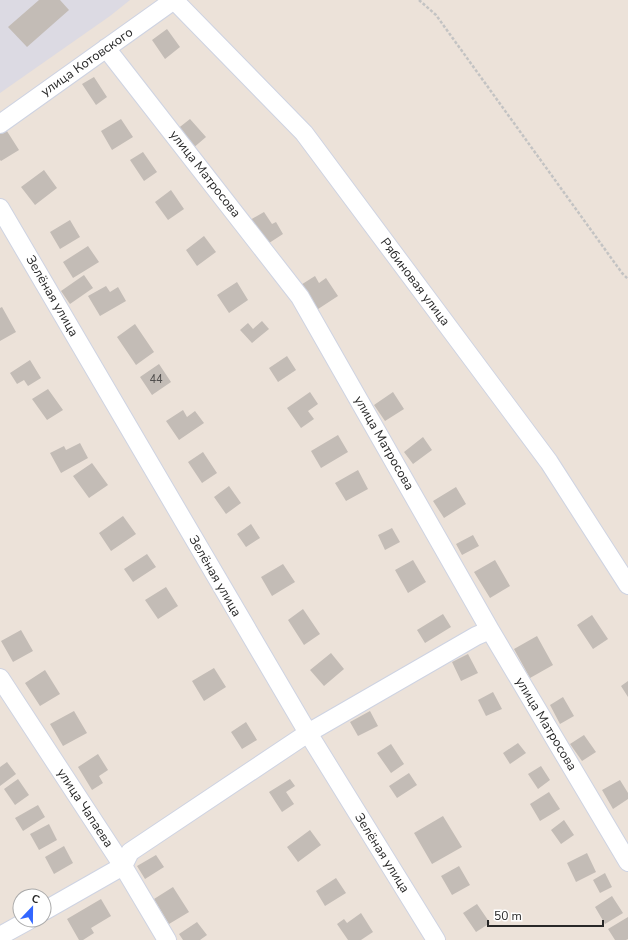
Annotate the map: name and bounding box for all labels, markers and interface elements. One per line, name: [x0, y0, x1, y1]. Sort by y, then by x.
street label: улица Котовского: [37, 23, 137, 101]
street label: улица Матросова: [165, 127, 245, 221]
street label: Рябиновая улица: [376, 234, 454, 330]
street label: Зелёная улица: [21, 252, 83, 340]
house number: 44: [149, 372, 163, 387]
street label: улица Матросова: [350, 393, 418, 493]
street label: Зелёная улица: [184, 532, 246, 620]
street label: улица Матросова: [511, 674, 581, 774]
street label: улица Чапаева: [53, 765, 117, 851]
street label: Зелёная улица: [350, 810, 414, 896]
north arrow: [12, 888, 52, 928]
text: С: [29, 891, 42, 908]
scale bar: [488, 902, 603, 928]
text: 50 m: [494, 908, 522, 924]

